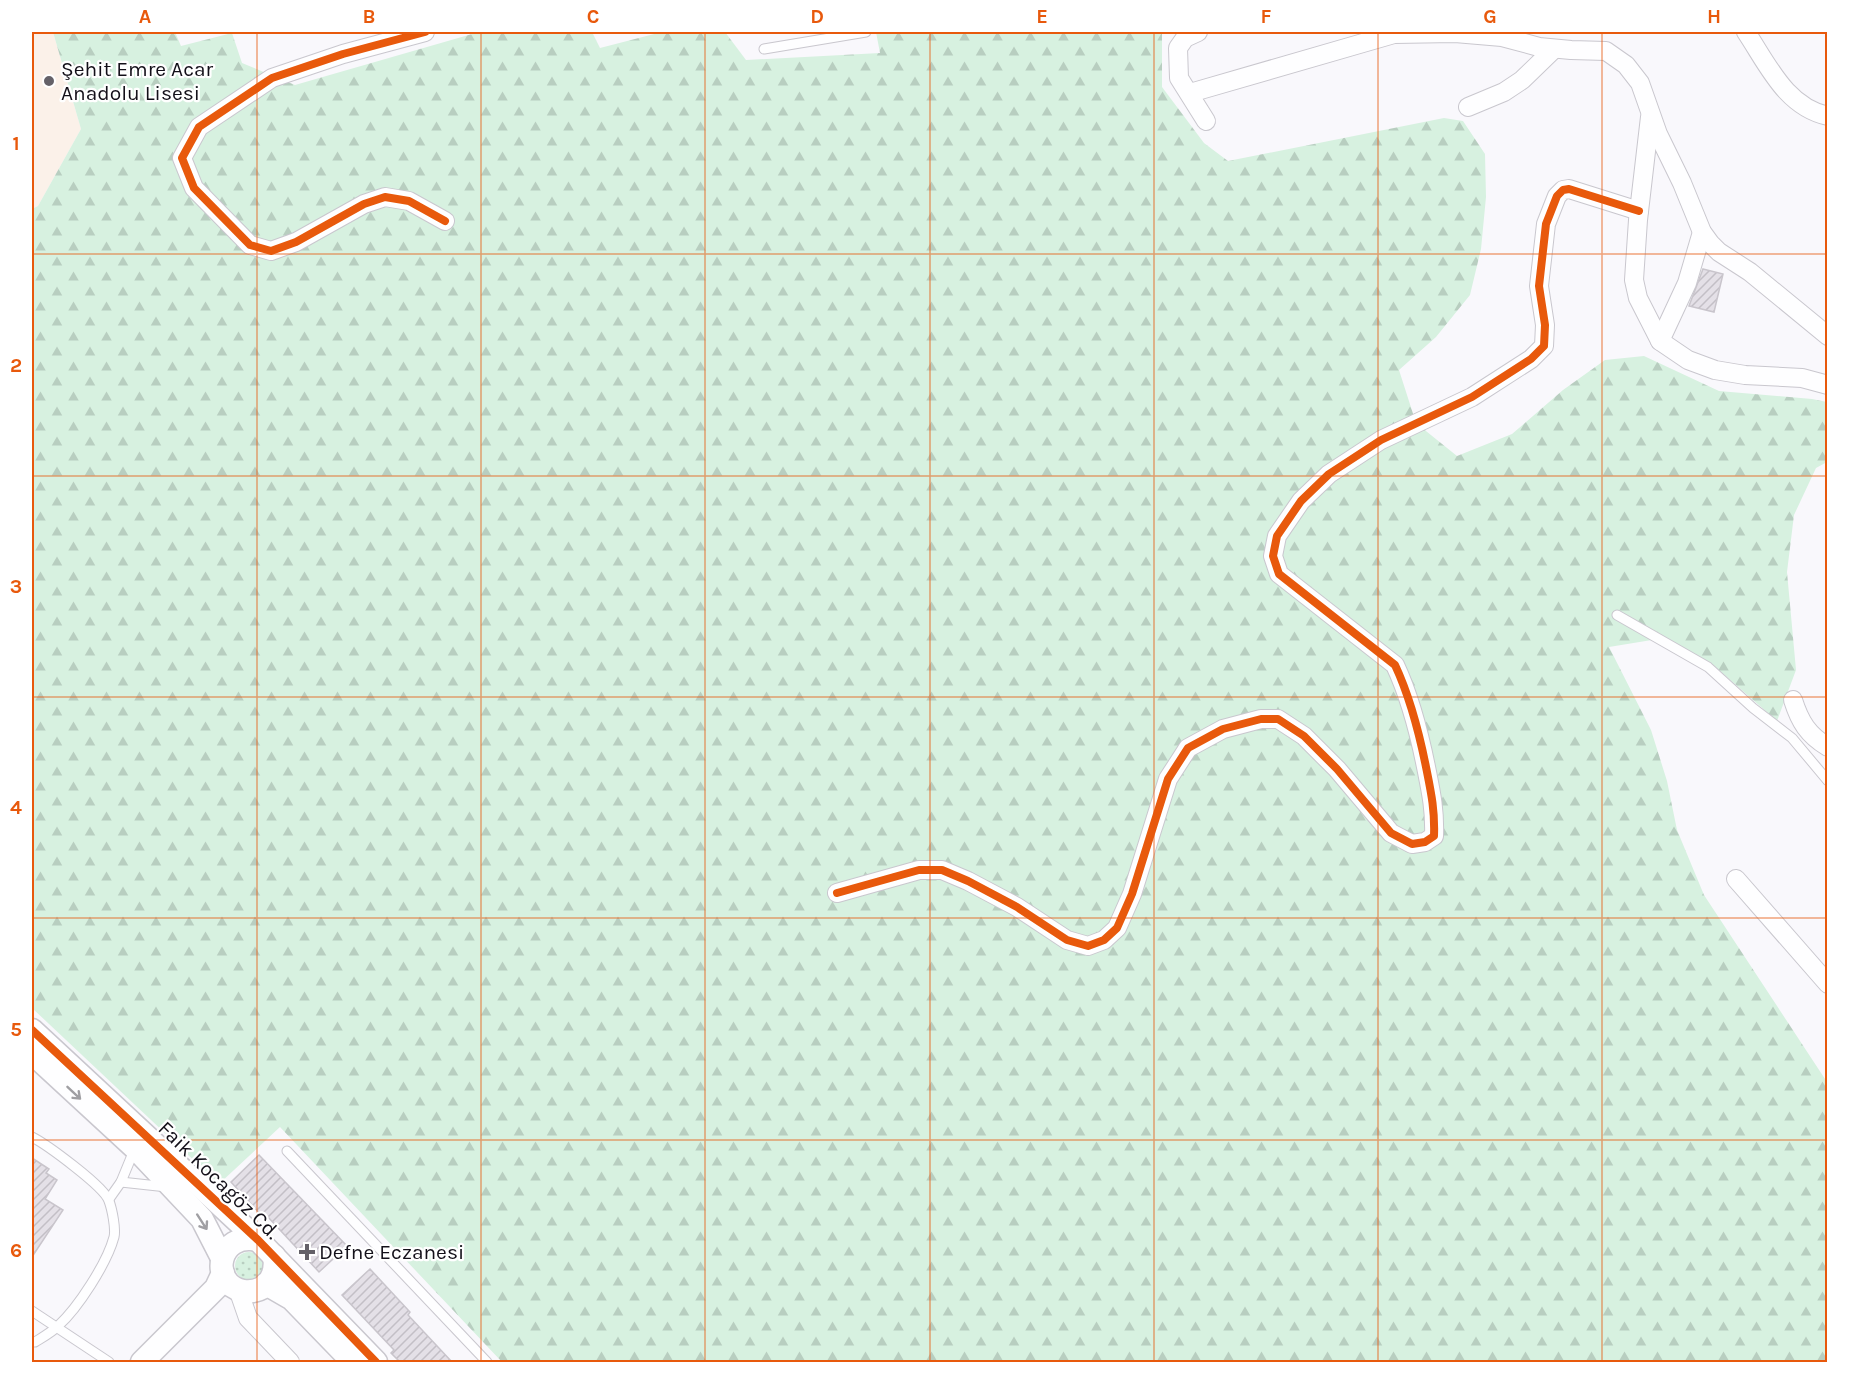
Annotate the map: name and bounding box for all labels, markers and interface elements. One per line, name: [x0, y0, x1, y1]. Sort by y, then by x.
text: A: [139, 5, 152, 28]
text: B: [363, 5, 375, 28]
text: C: [587, 5, 599, 28]
text: D: [810, 5, 824, 28]
text: E: [1036, 5, 1048, 28]
text: F: [1261, 5, 1272, 28]
text: G: [1483, 5, 1497, 28]
text: H: [1707, 5, 1721, 28]
place label: Şehit Emre Acar Anadolu Lisesi: [61, 57, 214, 105]
marker: Şehit Emre Acar Anadolu Lisesi: [42, 74, 56, 88]
text: 1: [12, 132, 20, 155]
text: 2: [10, 354, 22, 377]
text: 3: [10, 575, 22, 598]
text: 4: [10, 796, 22, 819]
text: 5: [10, 1018, 22, 1041]
one-way arrow: [67, 1085, 82, 1100]
street label: Faik Kocagöz Cd.: [153, 1116, 285, 1244]
one-way arrow: [196, 1214, 209, 1231]
text: 6: [10, 1239, 22, 1262]
place label: Defne Eczanesi: [319, 1240, 464, 1264]
marker: Defne Eczanesi: [300, 1245, 314, 1259]

